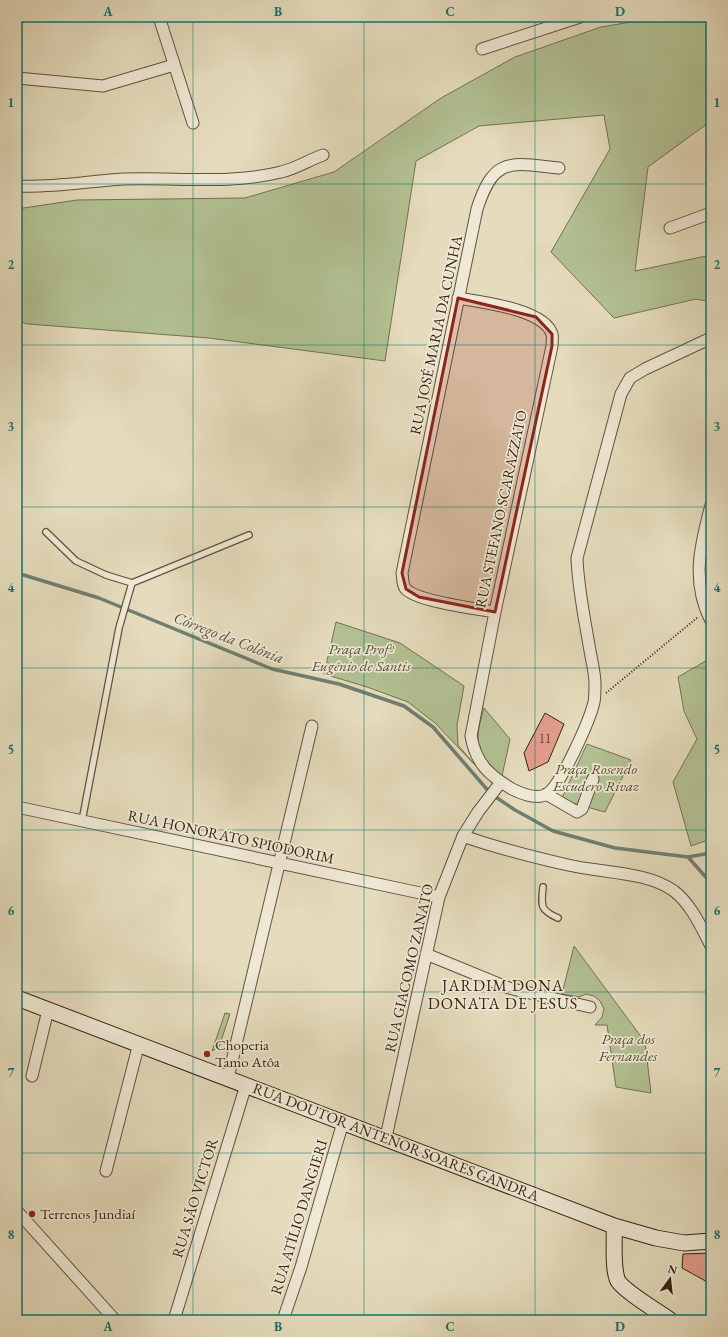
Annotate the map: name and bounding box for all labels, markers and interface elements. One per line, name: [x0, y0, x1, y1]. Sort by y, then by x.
text: A: [102, 3, 113, 20]
text: B: [274, 3, 282, 20]
text: C: [445, 3, 455, 20]
text: D: [615, 3, 625, 20]
text: 1: [8, 94, 15, 111]
text: 1: [714, 94, 721, 111]
street label: RUA JOSÉ MARIA DA CUNHA: [405, 233, 466, 436]
text: 2: [8, 256, 15, 273]
text: 2: [714, 256, 721, 273]
street label: RUA STEFANO SCARAZZATO: [470, 408, 531, 610]
text: 3: [8, 418, 15, 435]
text: 3: [714, 418, 721, 435]
text: 4: [8, 579, 15, 596]
text: 4: [714, 579, 721, 596]
water label: Córrego da Colônia: [171, 607, 287, 668]
park label: Praça Profº Eugênio de Santis: [310, 639, 411, 675]
house number: 11: [539, 730, 551, 747]
text: 5: [8, 741, 14, 758]
text: 5: [714, 741, 720, 758]
park label: Praça Rosendo Escudero Rivaz: [552, 759, 640, 795]
street label: RUA HONORATO SPIODORIM: [126, 805, 336, 868]
street label: RUA GIACOMO ZANATO: [380, 882, 437, 1054]
text: 6: [8, 902, 15, 919]
text: 6: [714, 902, 721, 919]
district label: JARDIM DONA DONATA DE JESUS: [428, 975, 578, 1014]
park label: Praça dos Fernandes: [598, 1029, 658, 1065]
place label: Choperia Tamo Atôa: [215, 1035, 280, 1071]
marker: Choperia Tamo Atôa: [202, 1049, 212, 1059]
text: 7: [8, 1064, 15, 1081]
text: 7: [714, 1064, 721, 1081]
street label: RUA DOUTOR ANTENOR SOARES GANDRA: [250, 1078, 543, 1205]
street label: RUA SÃO VICTOR: [167, 1135, 222, 1260]
street label: RUA ATÍLIO DANGIERI: [266, 1137, 331, 1297]
place label: Terrenos Jundiaí: [40, 1204, 136, 1223]
marker: Terrenos Jundiaí: [27, 1209, 37, 1219]
text: 8: [8, 1226, 15, 1243]
text: 8: [714, 1226, 721, 1243]
north arrow: [650, 1259, 690, 1299]
text: N: [666, 1261, 679, 1277]
text: A: [102, 1318, 113, 1335]
text: B: [274, 1318, 282, 1335]
text: C: [445, 1318, 455, 1335]
text: D: [615, 1318, 625, 1335]

